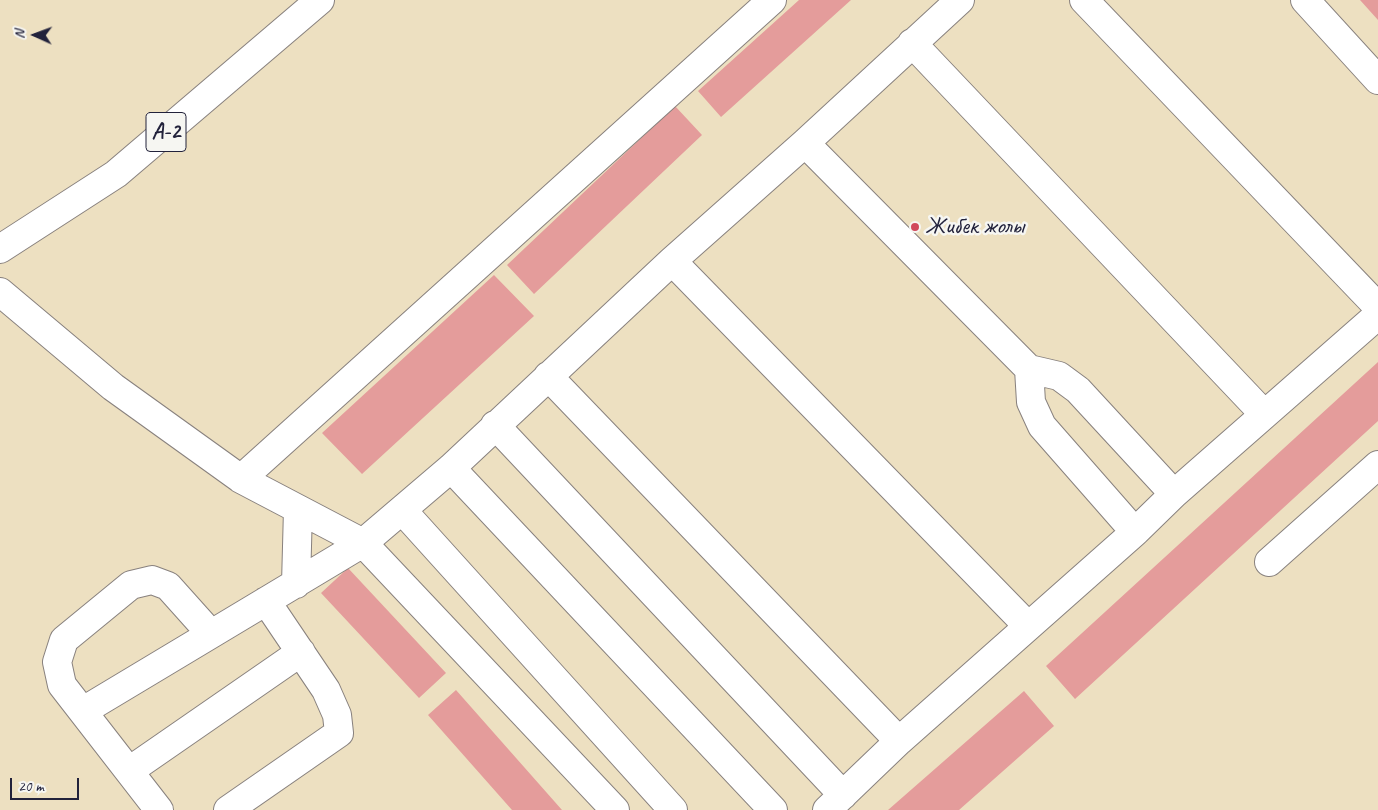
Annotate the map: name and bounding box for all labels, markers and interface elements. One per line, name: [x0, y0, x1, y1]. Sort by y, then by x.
north arrow: [10, 10, 60, 60]
text: N: [11, 30, 28, 39]
road number: A-2: [146, 112, 186, 152]
place label: Жибек жолы: [925, 213, 1024, 241]
marker: Жибек жолы: [909, 221, 921, 233]
scale bar: [12, 768, 81, 800]
text: 20 m: [18, 777, 44, 796]

